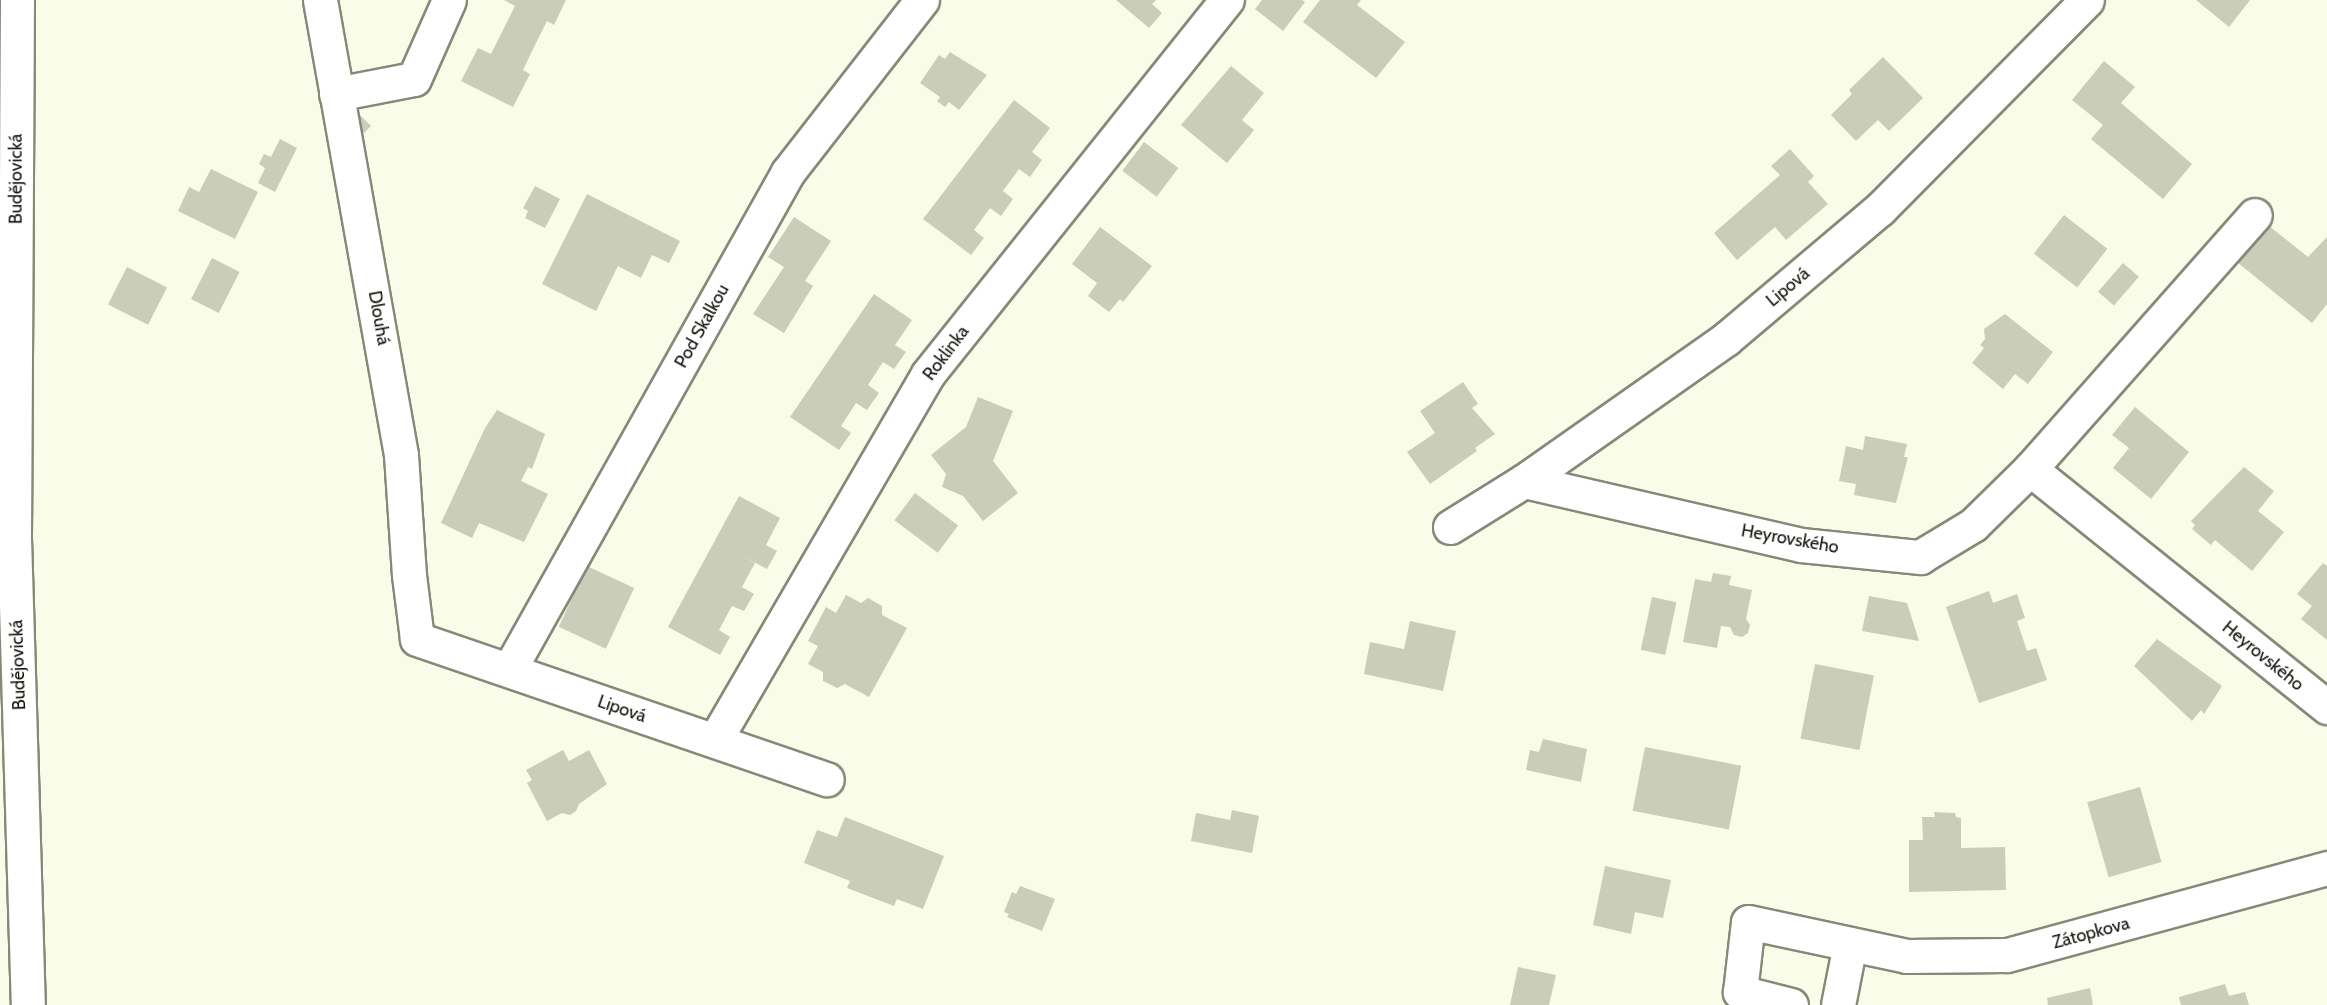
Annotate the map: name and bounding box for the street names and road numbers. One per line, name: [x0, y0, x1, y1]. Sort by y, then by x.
street label: Budějovická: [5, 134, 27, 224]
street label: Lipová: [1762, 263, 1814, 311]
street label: Pod Skalkou: [670, 280, 734, 372]
street label: Dlouhá: [364, 289, 394, 347]
street label: Roklinka: [918, 321, 974, 385]
street label: Heyrovského: [1740, 520, 1840, 558]
street label: Heyrovského: [2218, 617, 2308, 695]
street label: Budějovická: [6, 619, 30, 711]
street label: Lipová: [595, 691, 649, 727]
street label: Zátopkova: [2050, 912, 2132, 954]

